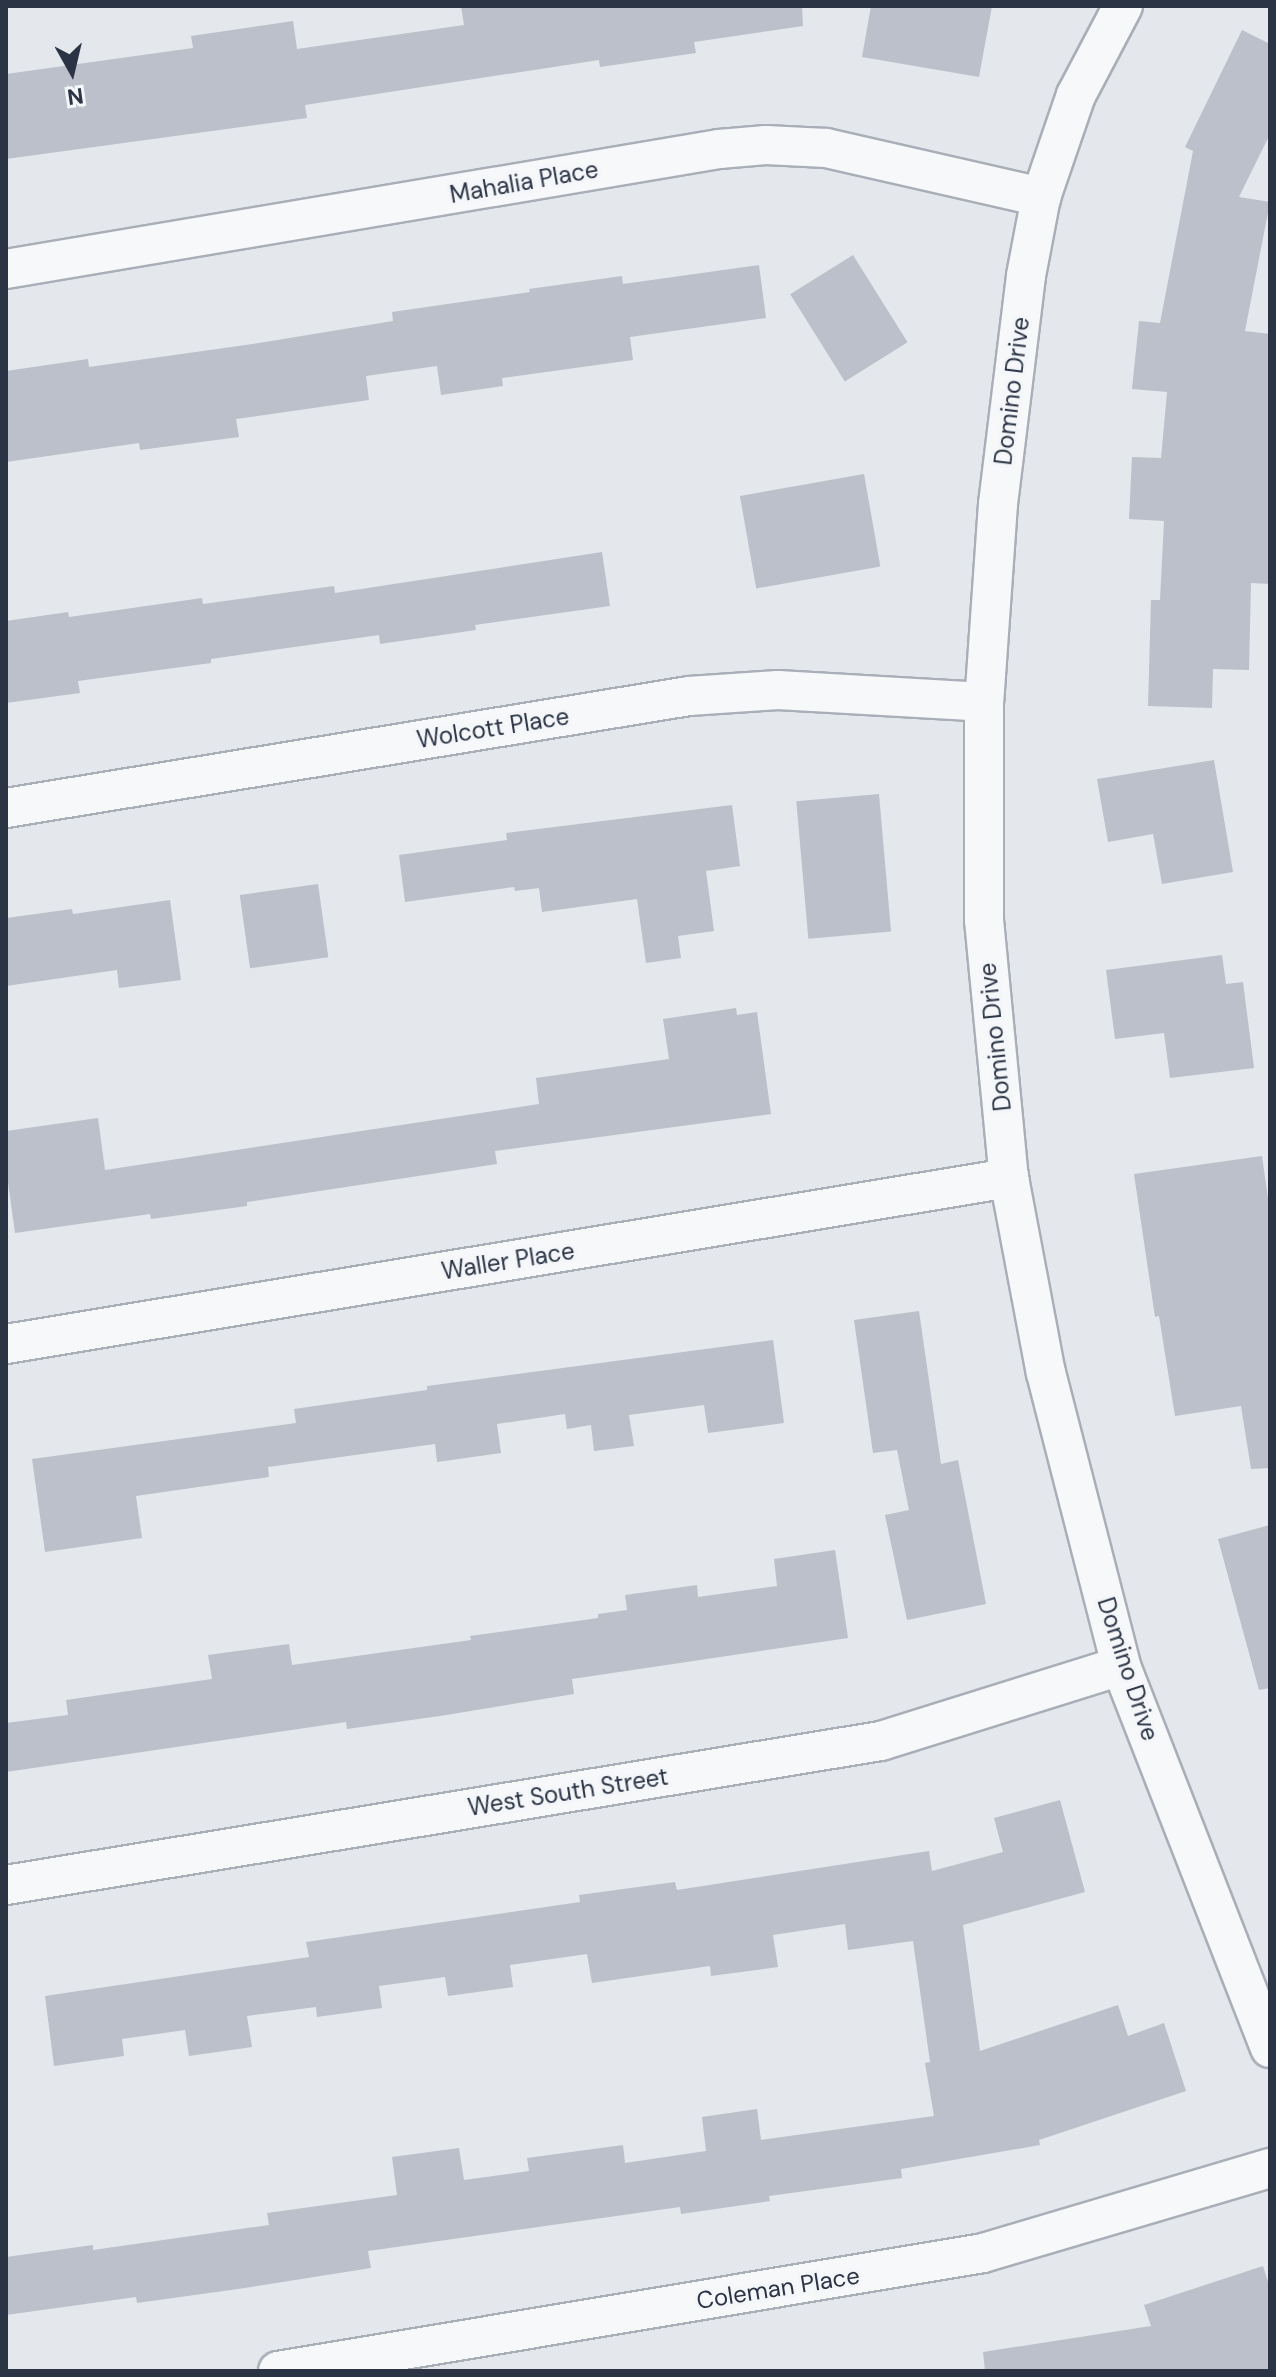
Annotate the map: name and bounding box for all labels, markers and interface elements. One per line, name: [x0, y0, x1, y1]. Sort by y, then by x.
north arrow: [32, 32, 112, 112]
text: N: [65, 81, 85, 112]
street label: Mahalia Place: [447, 155, 601, 209]
street label: Domino Drive: [989, 315, 1035, 467]
street label: Wolcott Place: [415, 702, 571, 754]
street label: Domino Drive: [973, 961, 1017, 1113]
street label: Waller Place: [439, 1236, 577, 1286]
street label: Domino Drive: [1091, 1594, 1165, 1744]
street label: West South Street: [466, 1762, 670, 1822]
street label: Coleman Place: [694, 2261, 862, 2315]

